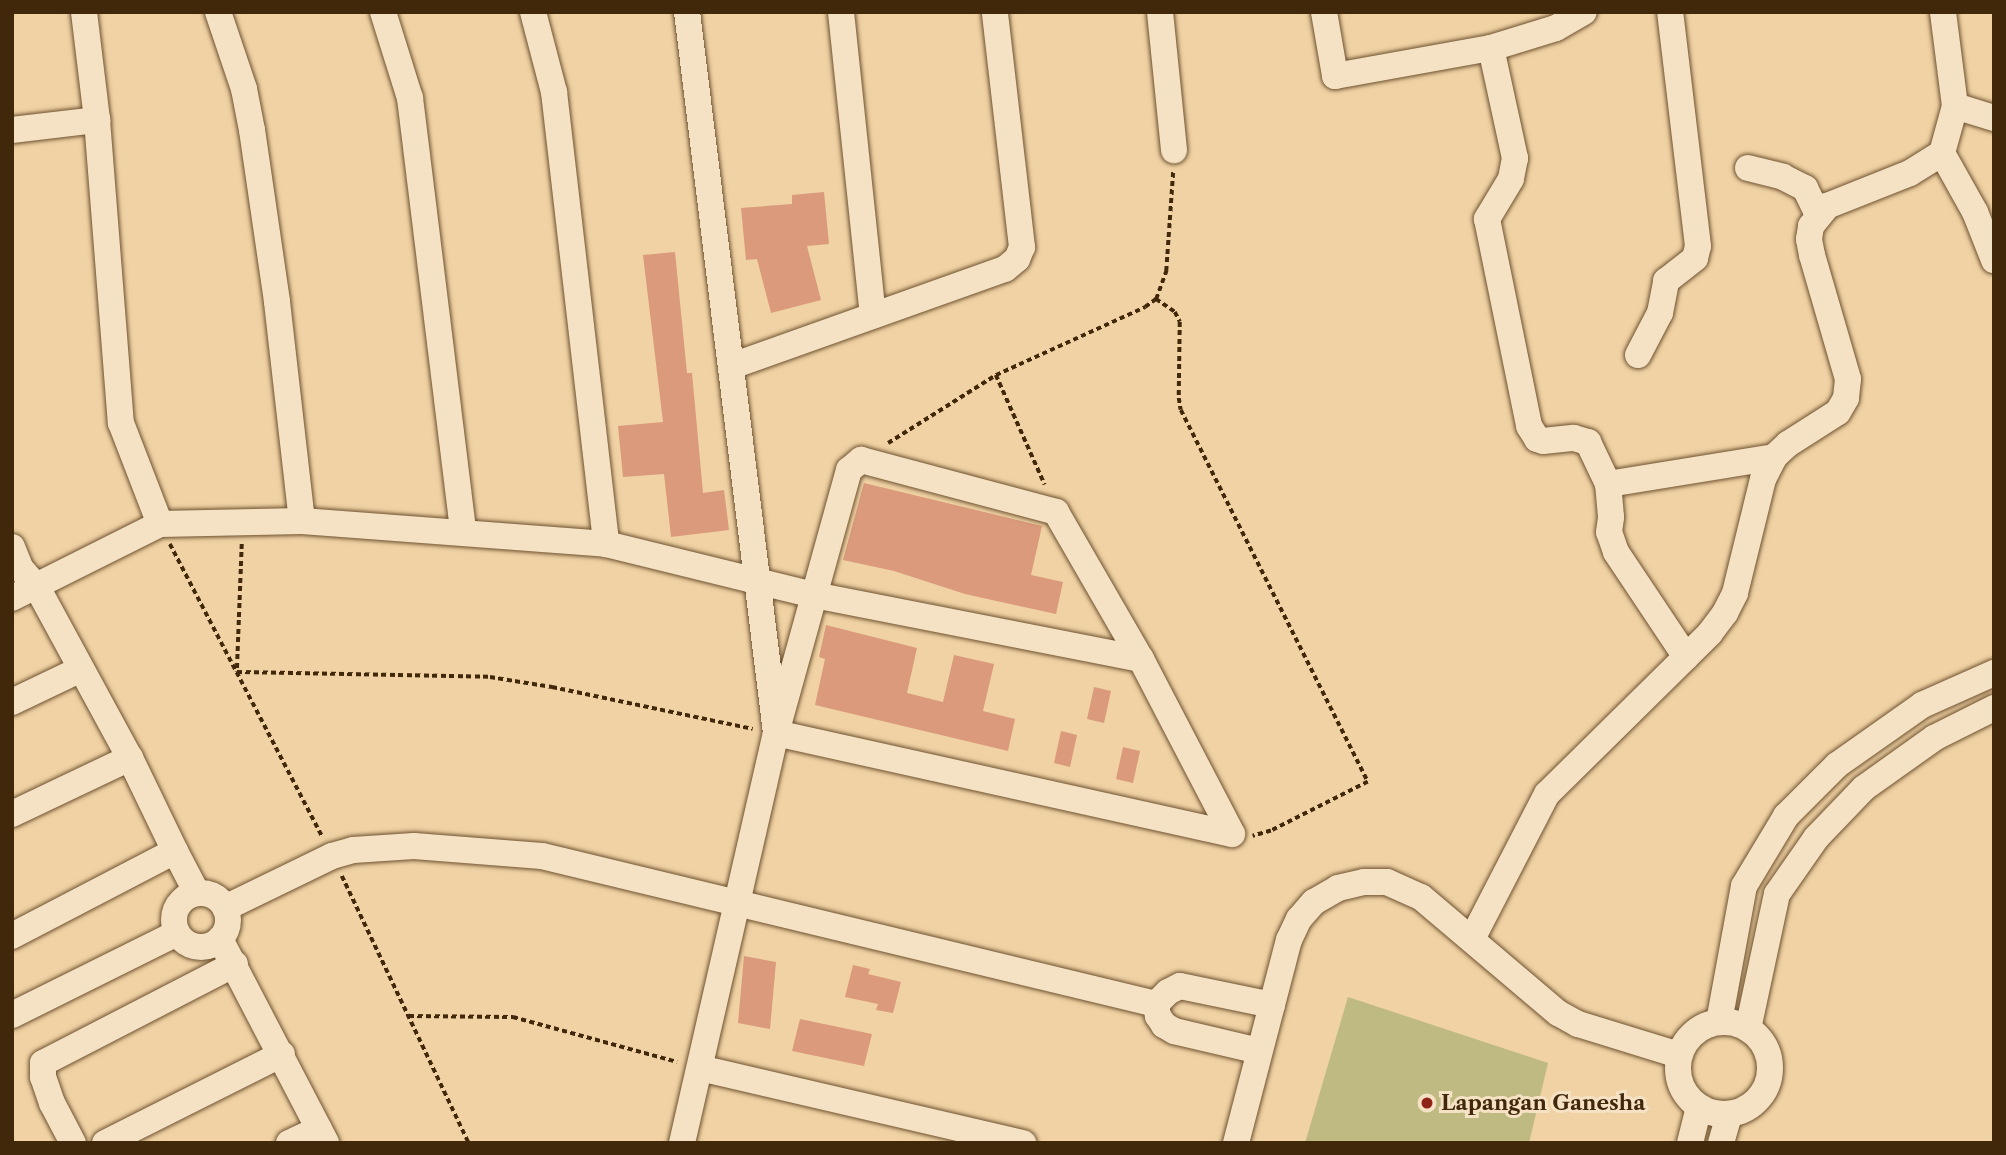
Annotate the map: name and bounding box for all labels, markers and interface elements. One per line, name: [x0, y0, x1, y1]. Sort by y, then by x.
place label: Lapangan Ganesha: [1441, 1090, 1645, 1116]
marker: Lapangan Ganesha: [1419, 1095, 1435, 1111]

